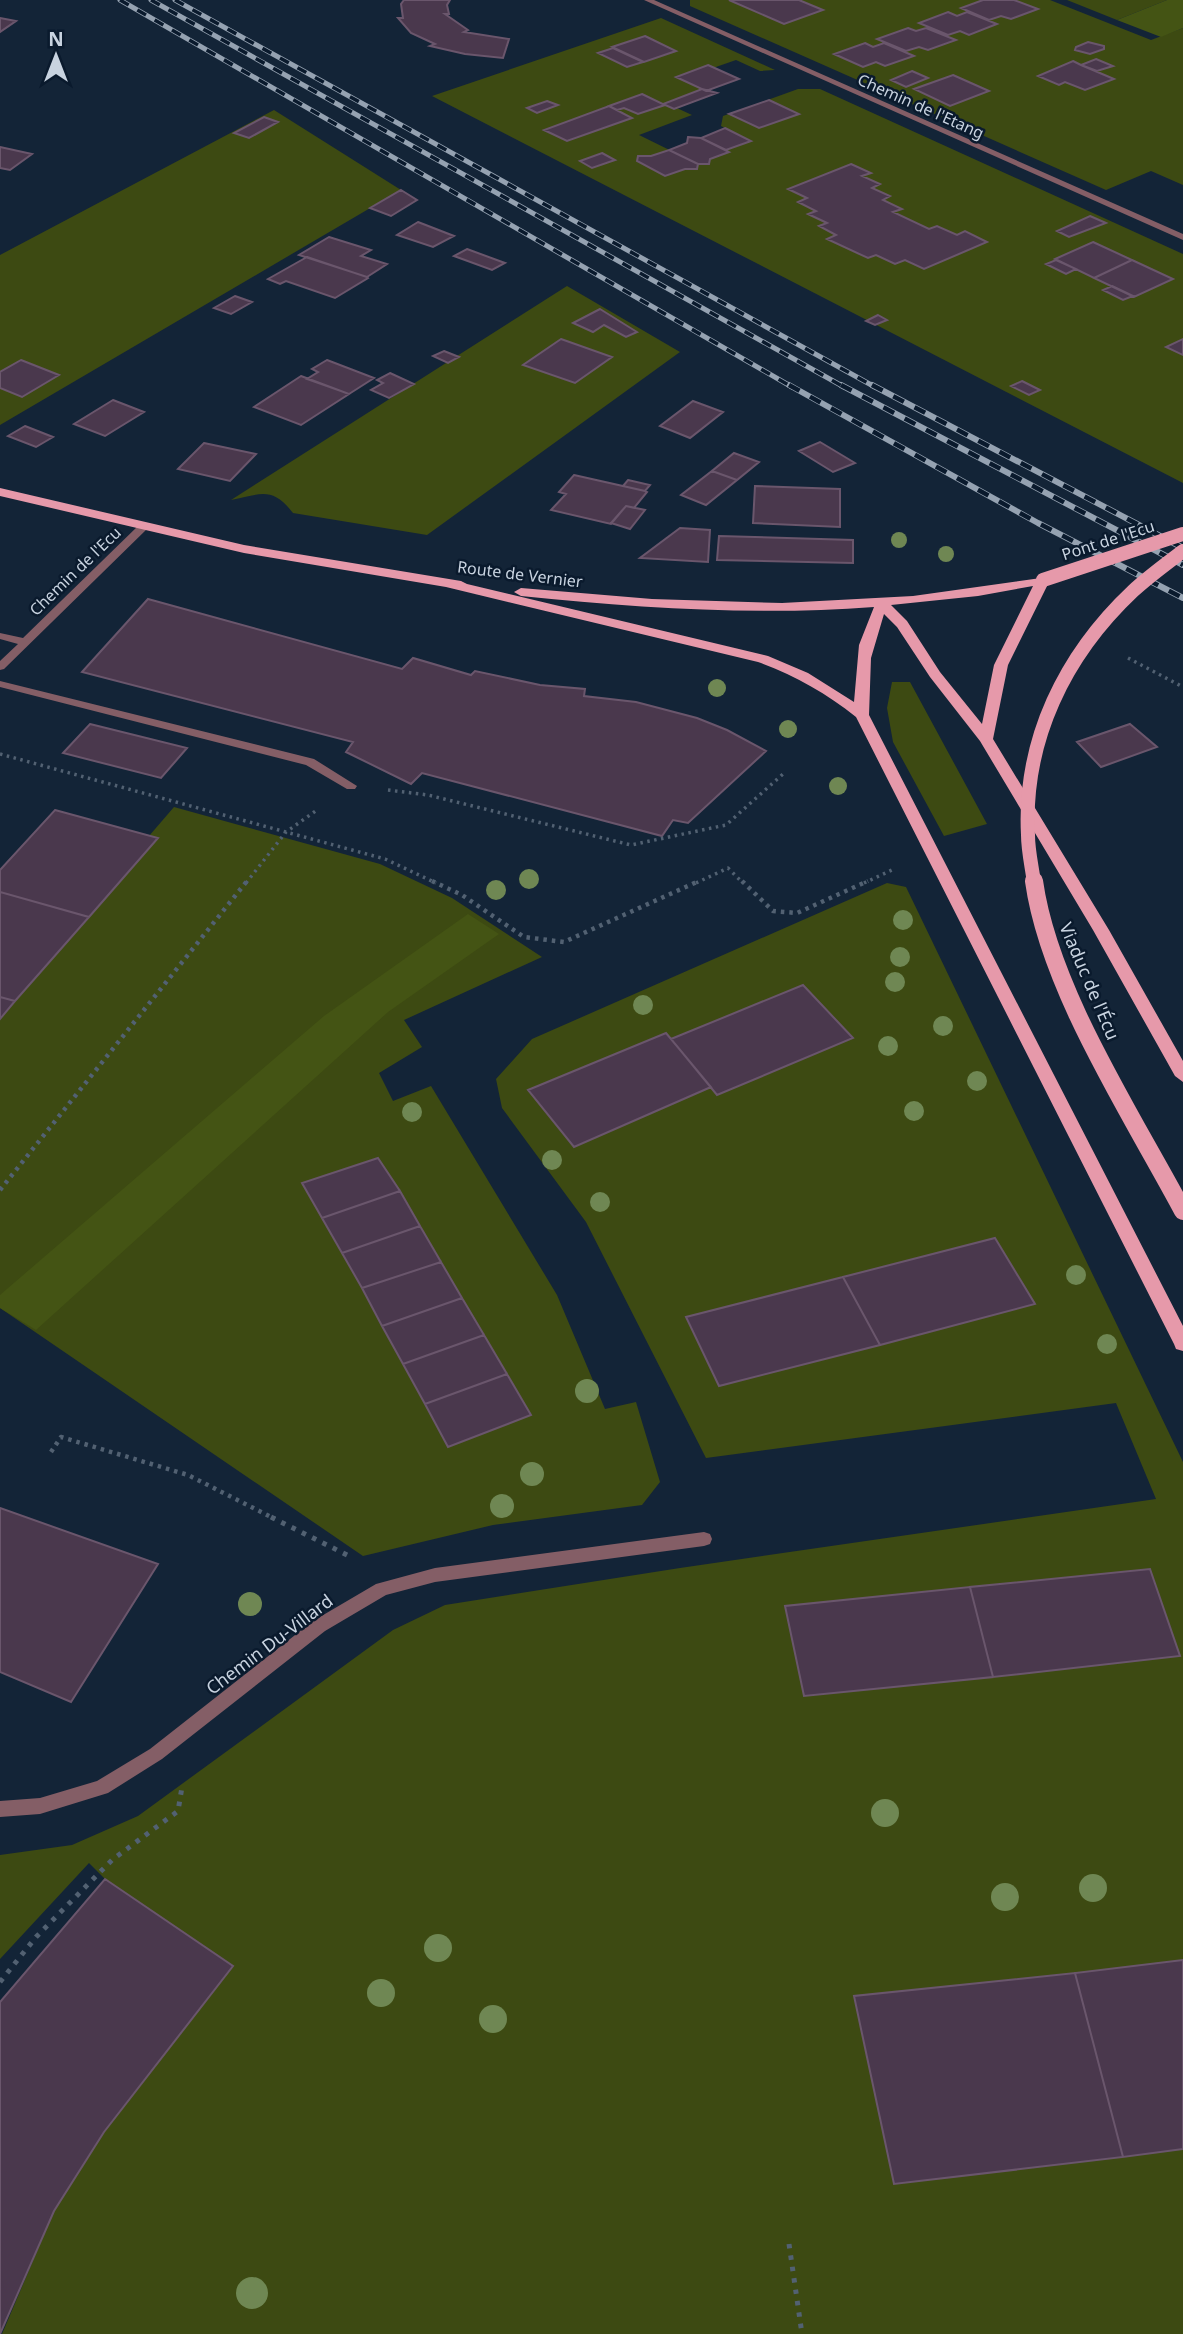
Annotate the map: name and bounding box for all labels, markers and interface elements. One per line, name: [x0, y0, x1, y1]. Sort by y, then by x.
north arrow: [21, 21, 91, 91]
text: N: [48, 26, 64, 52]
street label: Chemin de l'Etang: [854, 68, 988, 144]
street label: Pont de l'Ecu: [1059, 515, 1157, 565]
street label: Chemin de l'Ecu: [24, 522, 126, 620]
street label: Route de Vernier: [456, 555, 584, 593]
street label: Viaduc de l'Écu: [1054, 919, 1126, 1043]
street label: Chemin Du-Villard: [201, 1588, 337, 1700]

